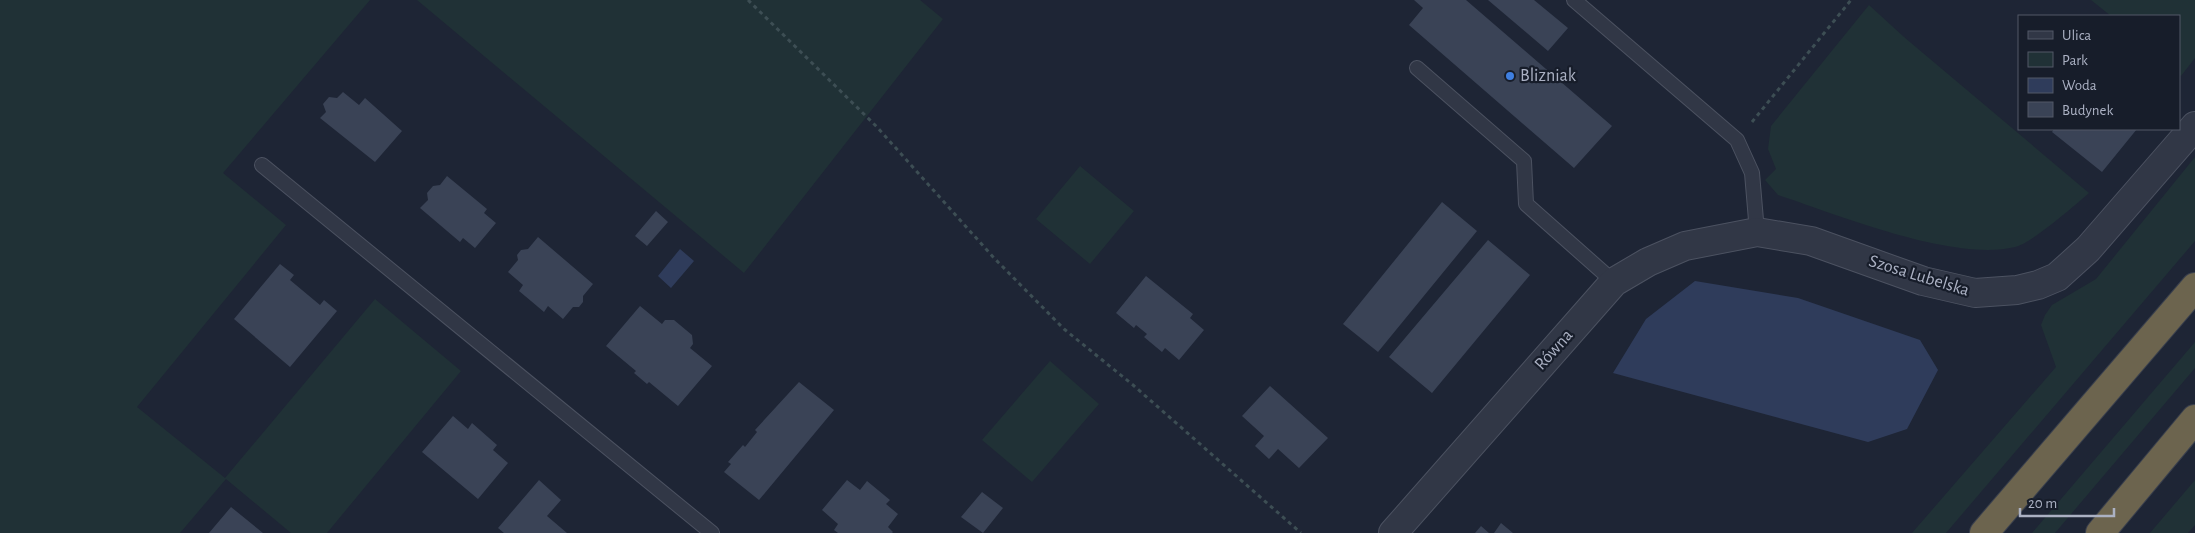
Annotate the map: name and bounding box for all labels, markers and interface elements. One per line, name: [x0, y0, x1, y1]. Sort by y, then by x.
legend: [2018, 15, 2180, 130]
text: Ulica: [2062, 28, 2091, 43]
text: Park: [2062, 53, 2088, 68]
place label: Blizniak: [1520, 67, 1577, 85]
marker: Blizniak: [1504, 70, 1516, 82]
text: Woda: [2062, 78, 2097, 93]
text: Budynek: [2062, 103, 2114, 118]
street label: Szosa Lubelska: [1867, 252, 1971, 300]
street label: Równa: [1531, 326, 1577, 374]
scale bar: [2020, 486, 2114, 518]
text: 20 m: [2028, 496, 2057, 511]

